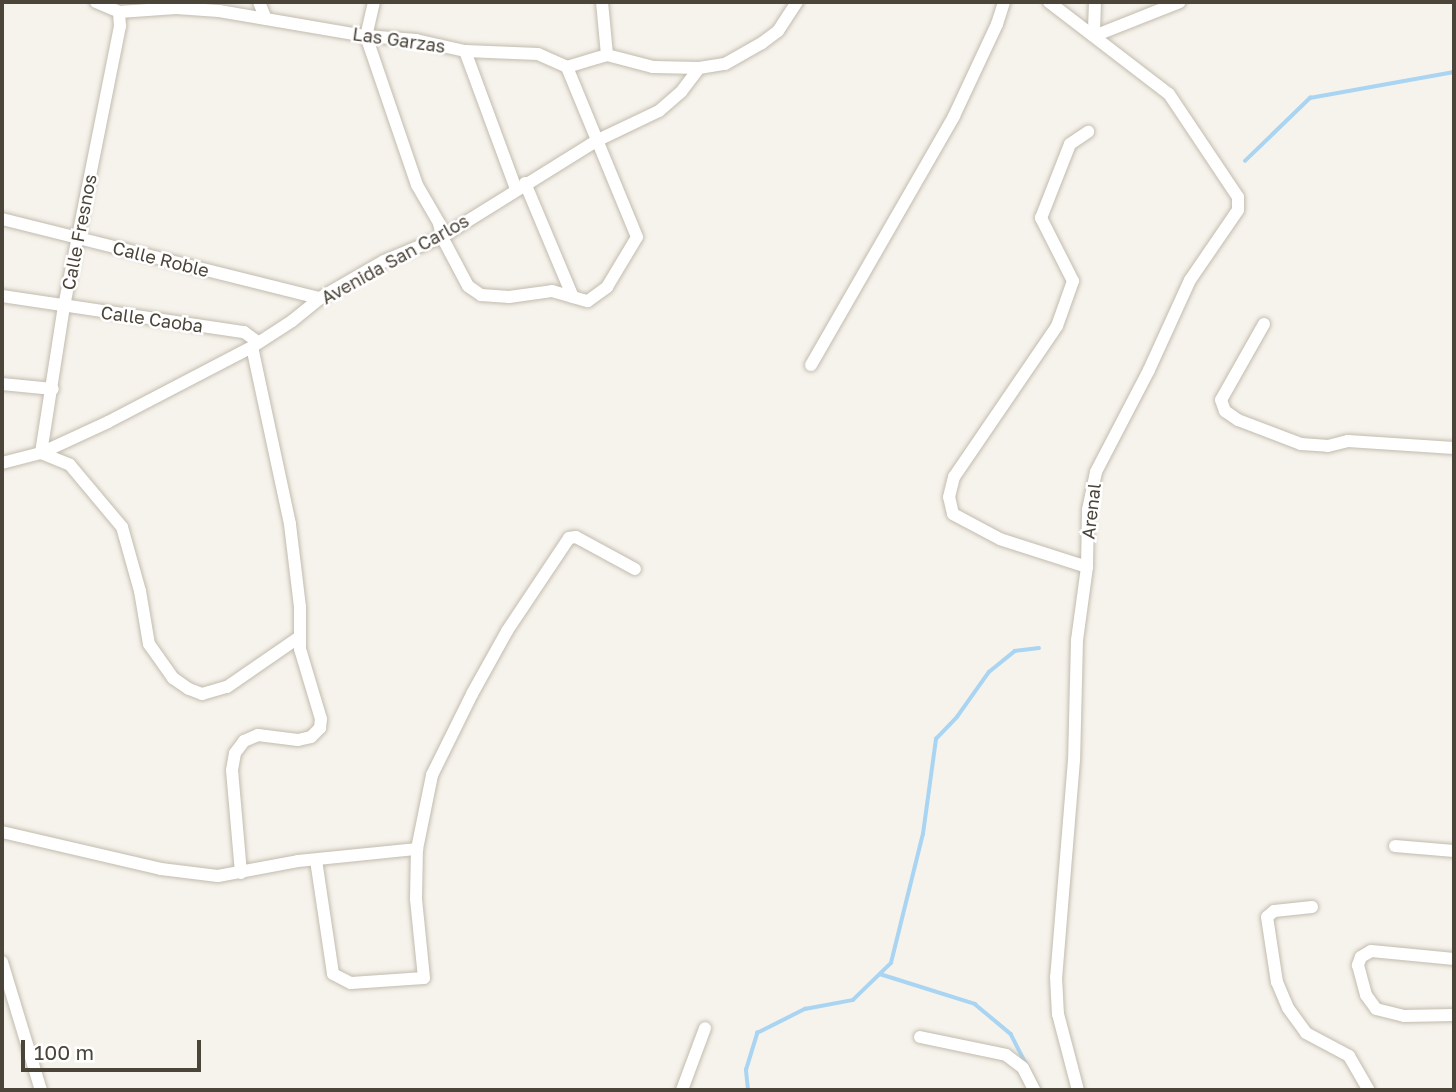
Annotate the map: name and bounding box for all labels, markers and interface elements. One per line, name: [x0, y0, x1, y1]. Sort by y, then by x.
street label: Las Garzas: [351, 23, 447, 57]
street label: Calle Fresnos: [57, 172, 101, 292]
street label: Avenida San Carlos: [317, 209, 473, 309]
street label: Calle Roble: [111, 237, 211, 281]
street label: Calle Caoba: [99, 301, 205, 337]
street label: Arenal: [1077, 482, 1105, 540]
scale bar: [24, 1026, 205, 1070]
text: 100 m: [34, 1039, 94, 1065]

